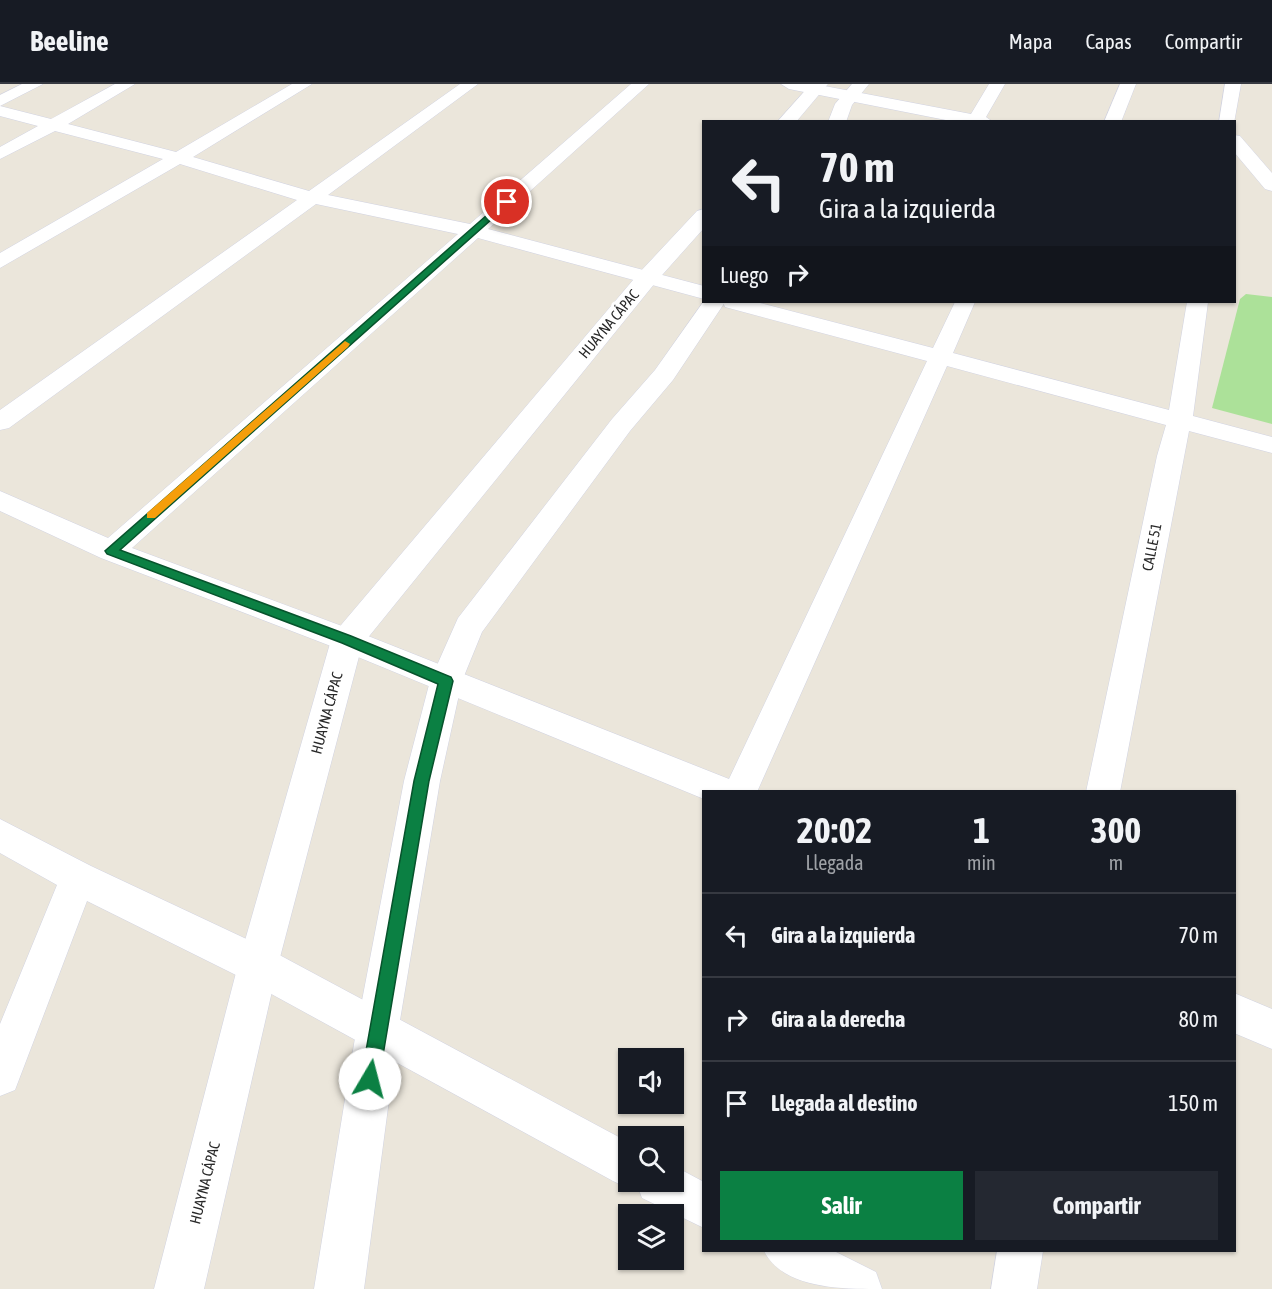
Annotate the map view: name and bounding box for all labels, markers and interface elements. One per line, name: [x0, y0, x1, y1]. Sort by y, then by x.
text: Beeline: [30, 25, 109, 57]
text: Mapa: [1009, 29, 1052, 53]
text: Capas: [1085, 29, 1132, 53]
text: Compartir: [1165, 29, 1242, 53]
text: 70 m: [819, 143, 894, 191]
icon: left: [720, 144, 798, 222]
pin: [481, 176, 532, 227]
icon: arrive: [490, 185, 523, 218]
text: Gira a la izquierda: [819, 193, 996, 224]
icon: right: [781, 258, 814, 291]
text: Luego: [720, 262, 769, 288]
street label: HUAYNA CÁPAC: [575, 286, 642, 361]
street label: CALLE 51: [1139, 522, 1164, 572]
street label: HUAYNA CÁPAC: [307, 670, 346, 756]
text: 20:02: [797, 809, 872, 851]
text: 1: [973, 809, 990, 851]
text: 300: [1090, 809, 1141, 851]
text: Llegada: [805, 851, 864, 874]
text: min: [967, 851, 996, 874]
text: m: [1109, 851, 1123, 874]
icon: left: [720, 919, 753, 952]
text: Gira a la izquierda: [771, 922, 915, 948]
text: 70 m: [1178, 922, 1218, 948]
icon: right: [720, 1003, 753, 1036]
text: Gira a la derecha: [771, 1006, 905, 1032]
text: 80 m: [1178, 1006, 1218, 1032]
position arrow: [338, 1047, 402, 1111]
map controls: [618, 1048, 684, 1270]
button: sound: [618, 1048, 684, 1114]
icon: arrive: [720, 1087, 753, 1120]
text: Llegada al destino: [771, 1090, 918, 1116]
text: 150 m: [1168, 1090, 1218, 1116]
button: search: [618, 1126, 684, 1192]
street label: HUAYNA CÁPAC: [186, 1140, 223, 1226]
button: Salir: [720, 1171, 963, 1240]
button: Compartir: [975, 1171, 1218, 1240]
button: layers: [618, 1204, 684, 1270]

